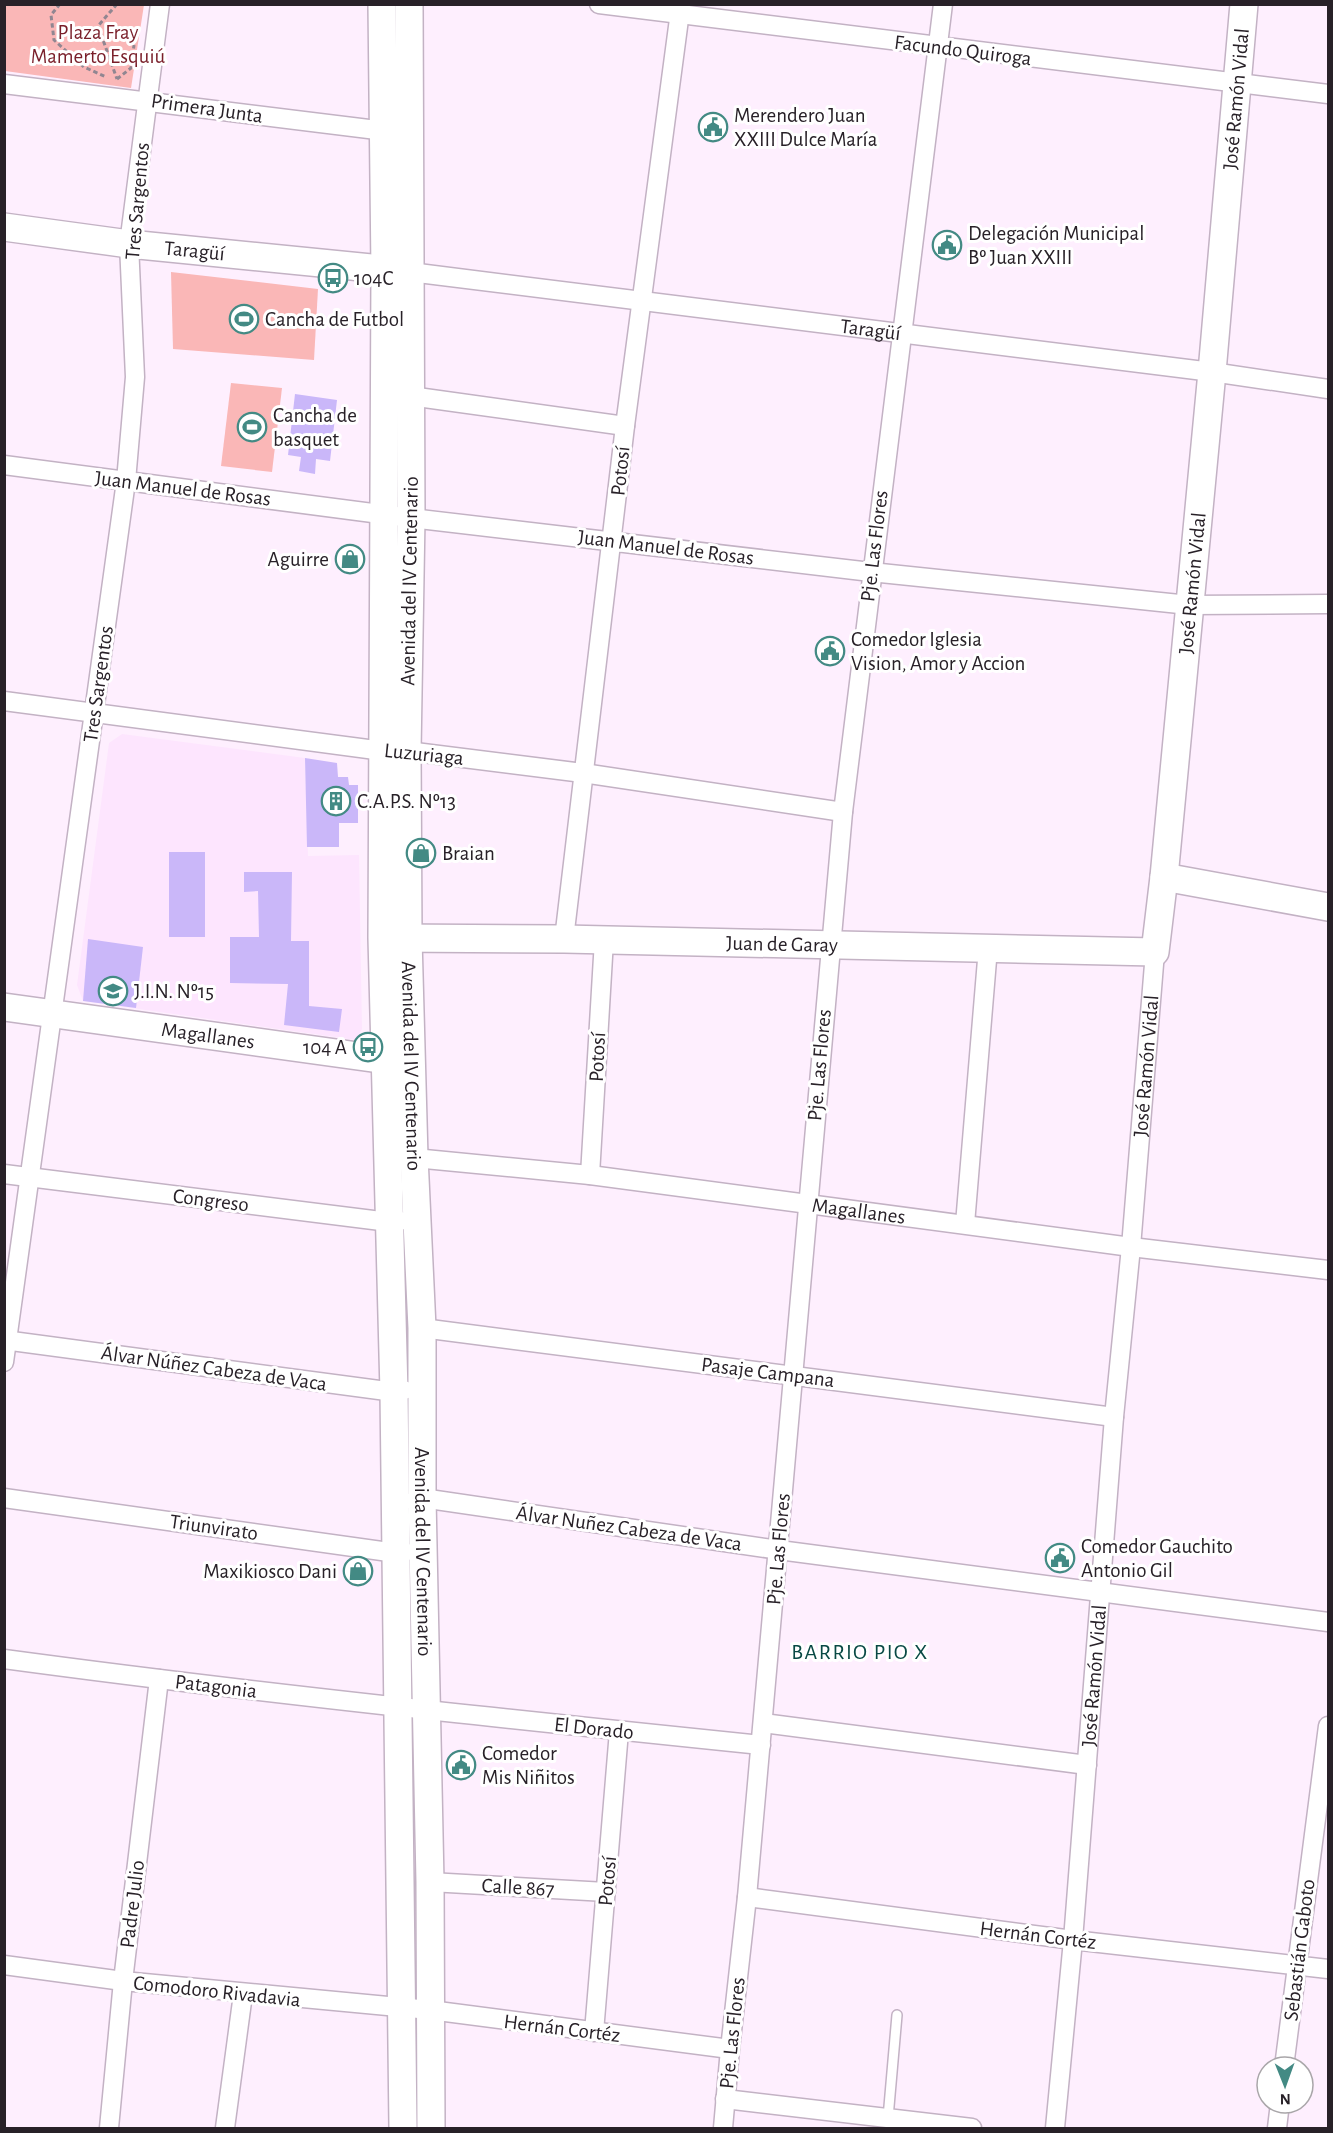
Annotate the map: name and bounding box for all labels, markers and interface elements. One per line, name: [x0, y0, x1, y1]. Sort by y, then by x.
park label: Plaza Fray Mamerto Esquiú: [31, 22, 165, 67]
street label: José Ramón Vidal: [1220, 27, 1253, 171]
street label: Facundo Quiroga: [893, 32, 1033, 69]
street label: Primera Junta: [150, 90, 265, 127]
place label: Merendero Juan XXIII Dulce María: [734, 105, 878, 150]
public building icon: Merendero Juan XXIII Dulce María: [697, 111, 729, 143]
street label: Tres Sargentos: [122, 142, 153, 261]
place label: Delegación Municipal Bº Juan XXIII: [968, 223, 1144, 268]
public building icon: Delegación Municipal Bº Juan XXIII: [931, 229, 963, 261]
street label: Taragüí: [163, 238, 227, 265]
bus stop icon: 104C: [317, 262, 349, 294]
place label: 104C: [354, 268, 393, 289]
sports icon: Cancha de Futbol: [228, 303, 260, 335]
place label: Cancha de Futbol: [265, 309, 404, 330]
street label: Taragüí: [839, 316, 903, 344]
place label: Cancha de basquet: [273, 405, 357, 450]
sports icon: Cancha de basquet: [236, 411, 268, 443]
street label: Potosí: [607, 444, 634, 497]
street label: Juan Manuel de Rosas: [94, 467, 272, 510]
street label: Avenida del IV Centenario: [397, 476, 422, 686]
street label: Pje. Las Flores: [857, 489, 892, 603]
street label: José Ramón Vidal: [1175, 511, 1210, 655]
street label: Juan Manuel de Rosas: [577, 526, 755, 569]
shop icon: Aguirre: [334, 543, 366, 575]
place label: Aguirre: [268, 549, 329, 570]
street label: Tres Sargentos: [80, 624, 117, 744]
place label: Comedor Iglesia Vision, Amor y Accion: [851, 629, 1025, 674]
public building icon: Comedor Iglesia Vision, Amor y Accion: [814, 635, 846, 667]
street label: Luzuriaga: [383, 740, 465, 769]
building icon: C.A.P.S. Nº13: [320, 785, 352, 817]
place label: C.A.P.S. Nº13: [357, 791, 456, 812]
shop icon: Braian: [405, 837, 437, 869]
place label: Braian: [442, 843, 495, 864]
street label: Juan de Garay: [726, 933, 838, 956]
street label: Avenida del IV Centenario: [398, 961, 425, 1171]
school or university icon: J.I.N. Nº15: [97, 975, 129, 1007]
place label: J.I.N. Nº15: [134, 981, 214, 1002]
street label: José Ramón Vidal: [1130, 994, 1162, 1138]
street label: Pje. Las Flores: [804, 1008, 835, 1122]
street label: Magallanes: [160, 1019, 256, 1053]
bus stop icon: 104 A: [352, 1031, 384, 1063]
street label: Potosí: [586, 1031, 609, 1083]
place label: 104 A: [303, 1037, 347, 1058]
street label: Congreso: [172, 1185, 250, 1216]
street label: Magallanes: [811, 1195, 907, 1228]
street label: Álvar Núñez Cabeza de Vaca: [100, 1340, 329, 1395]
street label: Pasaje Campana: [700, 1354, 836, 1391]
street label: Avenida del IV Centenario: [411, 1447, 435, 1657]
street label: Pje. Las Flores: [763, 1492, 794, 1606]
street label: Álvar Nuñez Cabeza de Vaca: [515, 1500, 744, 1555]
street label: Triunvirato: [169, 1511, 259, 1544]
place label: Comedor Gauchito Antonio Gil: [1081, 1536, 1233, 1581]
public building icon: Comedor Gauchito Antonio Gil: [1044, 1542, 1076, 1574]
shop icon: Maxikiosco Dani: [342, 1555, 374, 1587]
place label: Maxikiosco Dani: [203, 1561, 337, 1582]
street label: José Ramón Vidal: [1078, 1604, 1110, 1747]
district label: BARRIO PIO X: [791, 1641, 929, 1663]
street label: Patagonia: [174, 1671, 258, 1702]
street label: El Dorado: [553, 1714, 635, 1743]
place label: Comedor Mis Niñitos: [482, 1743, 575, 1788]
public building icon: Comedor Mis Niñitos: [445, 1749, 477, 1781]
street label: Potosí: [595, 1854, 620, 1907]
street label: Padre Julio: [117, 1859, 148, 1949]
street label: Calle 867: [481, 1875, 555, 1900]
street label: Sebastián Gaboto: [1280, 1878, 1319, 2022]
street label: Hernán Cortéz: [979, 1918, 1097, 1953]
street label: Comodoro Rivadavia: [132, 1972, 302, 2011]
street label: Pje. Las Flores: [716, 1976, 749, 2090]
street label: Hernán Cortéz: [503, 2011, 621, 2046]
north arrow: [1255, 2055, 1315, 2115]
text: N: [1280, 2091, 1291, 2107]

